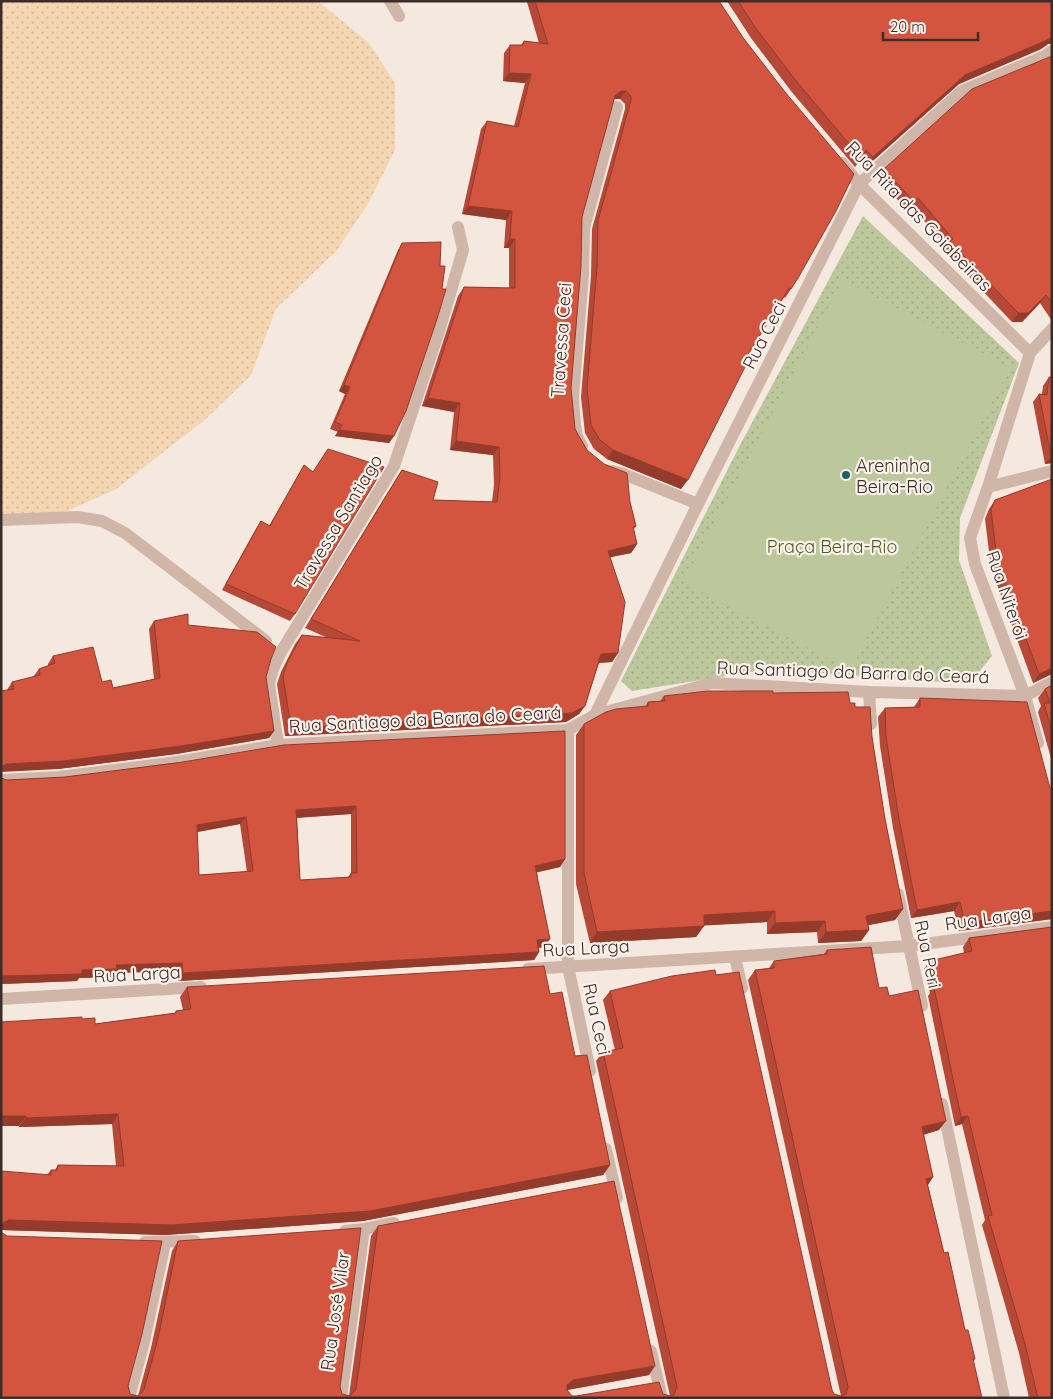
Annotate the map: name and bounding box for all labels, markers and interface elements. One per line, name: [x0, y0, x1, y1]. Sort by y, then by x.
scale bar: [883, 10, 978, 42]
text: 20 m: [890, 17, 925, 36]
street label: Rua Rita das Goiabeiras: [841, 136, 997, 296]
street label: Travessa Ceci: [546, 282, 576, 398]
street label: Rua Ceci: [737, 297, 791, 373]
street label: Travessa Santiago: [289, 450, 387, 594]
place label: Areninha Beira-Rio: [856, 454, 933, 498]
marker: Areninha Beira-Rio: [840, 469, 852, 481]
park label: Praça Beira-Rio: [767, 535, 897, 558]
street label: Rua Niterói: [981, 547, 1033, 643]
street label: Rua Santiago da Barra do Ceará: [716, 656, 990, 688]
street label: Rua Santiago da Barra do Ceará: [288, 700, 562, 738]
street label: Rua Larga: [943, 901, 1033, 935]
street label: Rua Peri: [910, 918, 946, 990]
street label: Rua Larga: [542, 934, 630, 962]
street label: Rua Larga: [93, 960, 181, 988]
street label: Rua Ceci: [578, 981, 616, 1057]
street label: Rua José Vilar: [315, 1250, 355, 1372]

